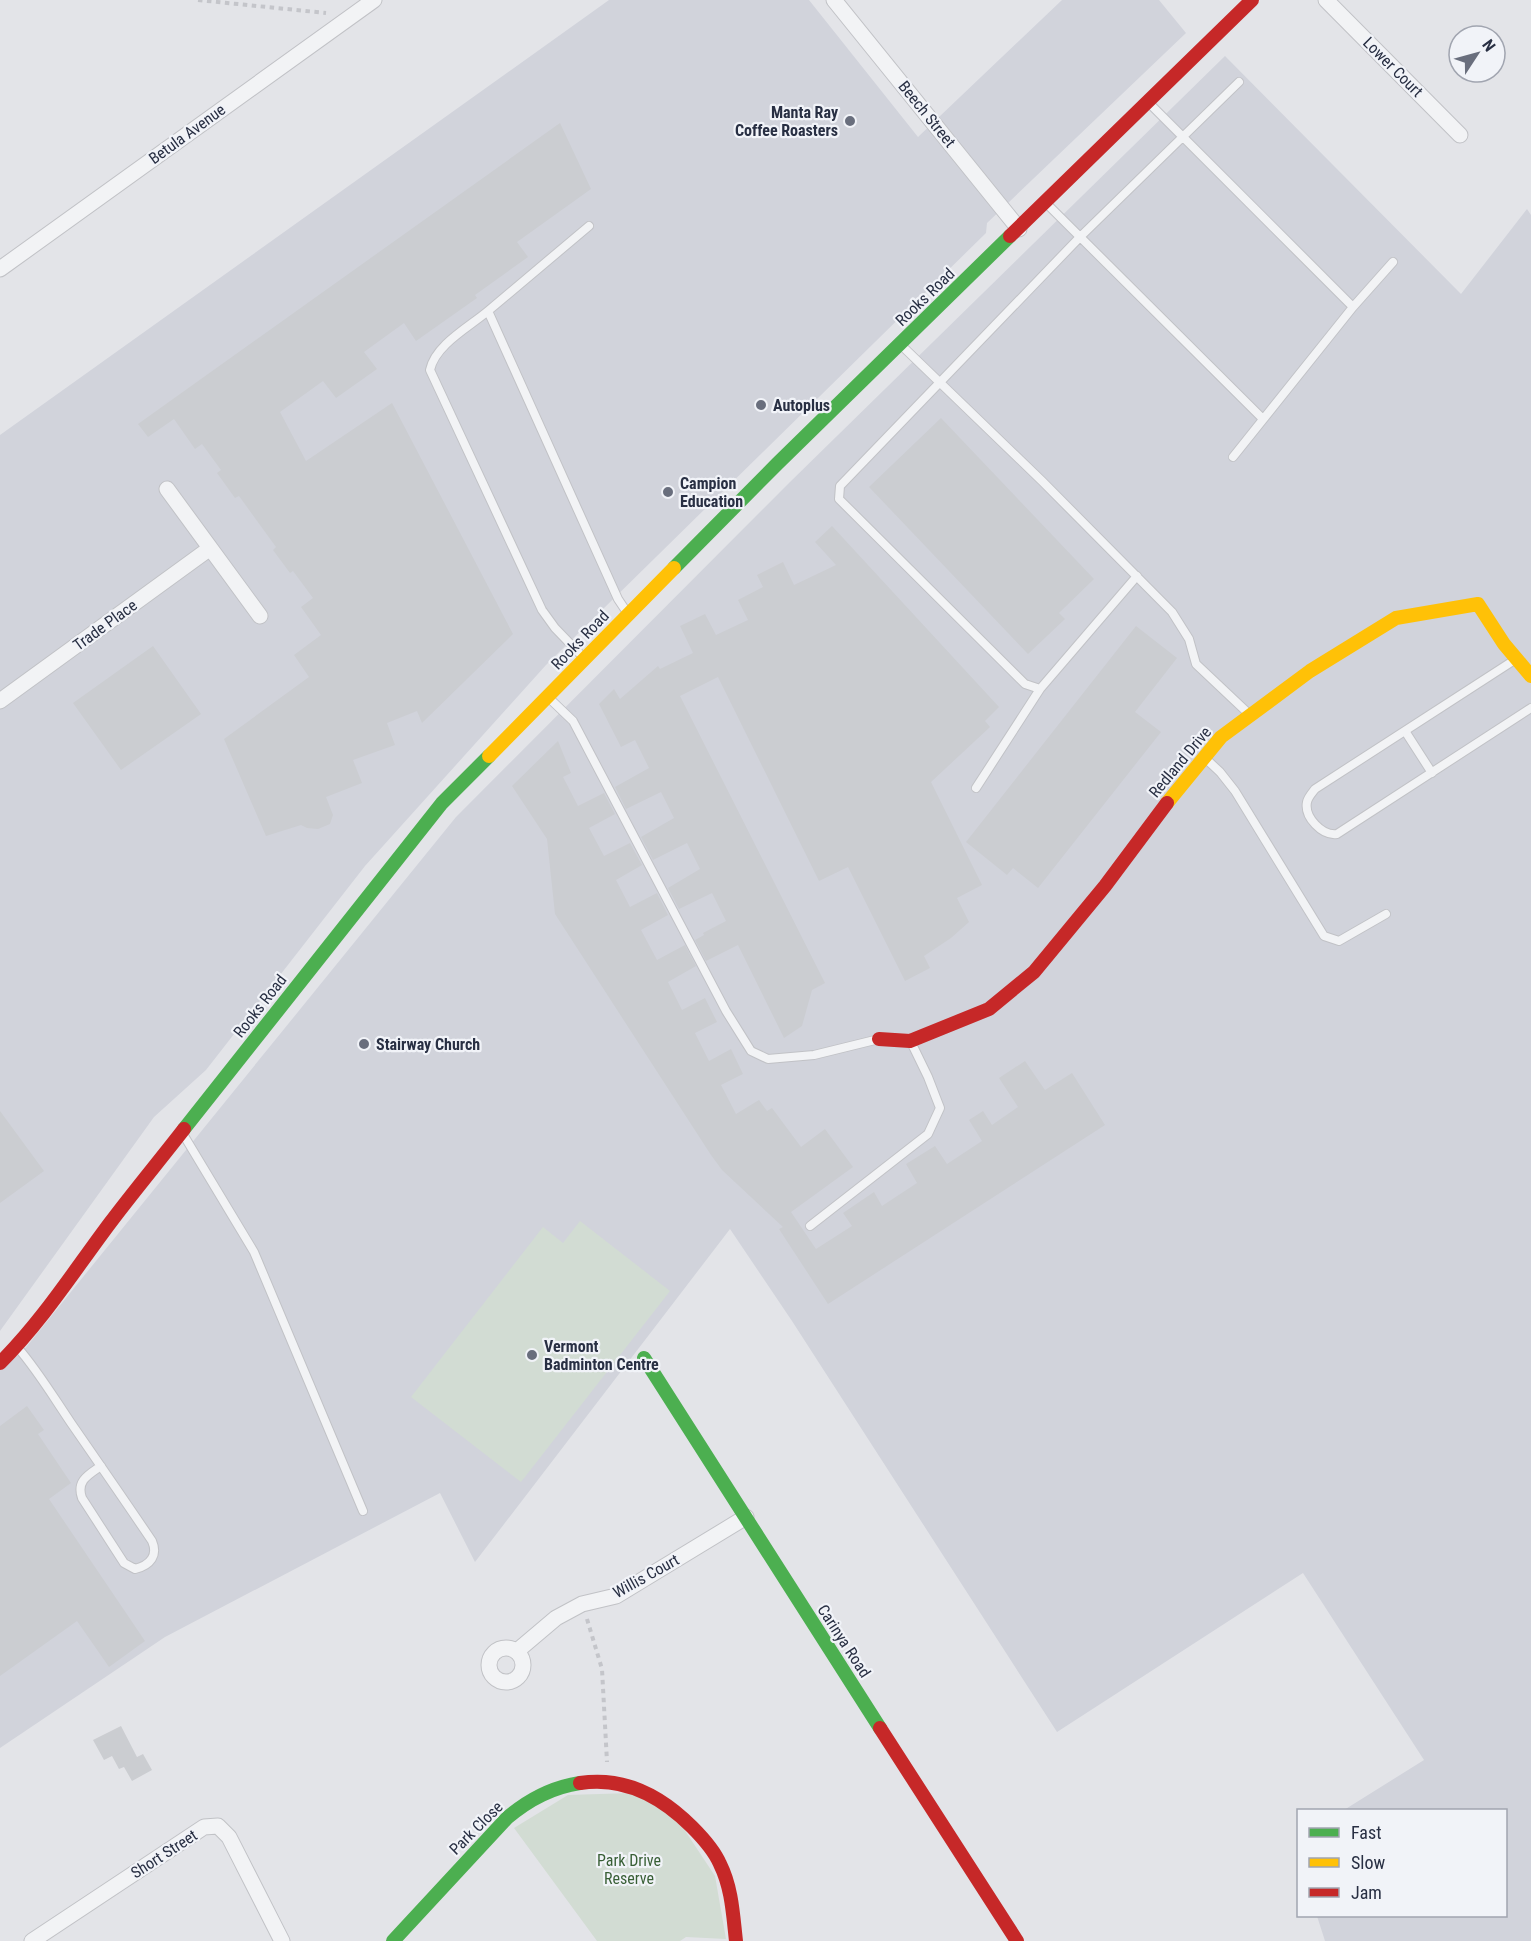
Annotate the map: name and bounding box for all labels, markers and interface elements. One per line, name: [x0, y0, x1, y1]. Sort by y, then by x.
north arrow: [1447, 24, 1507, 84]
street label: Lower Court: [1359, 33, 1427, 101]
text: N: [1478, 36, 1499, 55]
street label: Beech Street: [894, 77, 960, 151]
street label: Betula Avenue: [145, 100, 229, 168]
place label: Manta Ray Coffee Roasters: [735, 103, 838, 140]
marker: Manta Ray Coffee Roasters: [843, 114, 857, 128]
street label: Rooks Road: [891, 264, 959, 330]
place label: Autoplus: [773, 396, 830, 415]
marker: Autoplus: [754, 398, 768, 412]
place label: Campion Education: [680, 474, 743, 511]
marker: Campion Education: [661, 485, 675, 499]
street label: Trade Place: [69, 596, 141, 654]
street label: Rooks Road: [547, 606, 613, 674]
street label: Redland Drive: [1145, 723, 1215, 801]
street label: Rooks Road: [229, 971, 291, 1041]
place label: Stairway Church: [376, 1035, 480, 1054]
marker: Stairway Church: [357, 1037, 371, 1051]
place label: Vermont Badminton Centre: [544, 1337, 659, 1374]
marker: Vermont Badminton Centre: [525, 1348, 539, 1362]
street label: Willis Court: [610, 1550, 683, 1602]
street label: Carinya Road: [813, 1601, 875, 1681]
street label: Park Close: [445, 1797, 507, 1859]
legend: [1297, 1809, 1507, 1917]
text: Fast: [1351, 1822, 1382, 1843]
street label: Short Street: [127, 1825, 201, 1882]
park label: Park Drive Reserve: [597, 1851, 661, 1888]
text: Slow: [1351, 1852, 1386, 1873]
text: Jam: [1351, 1882, 1382, 1903]

